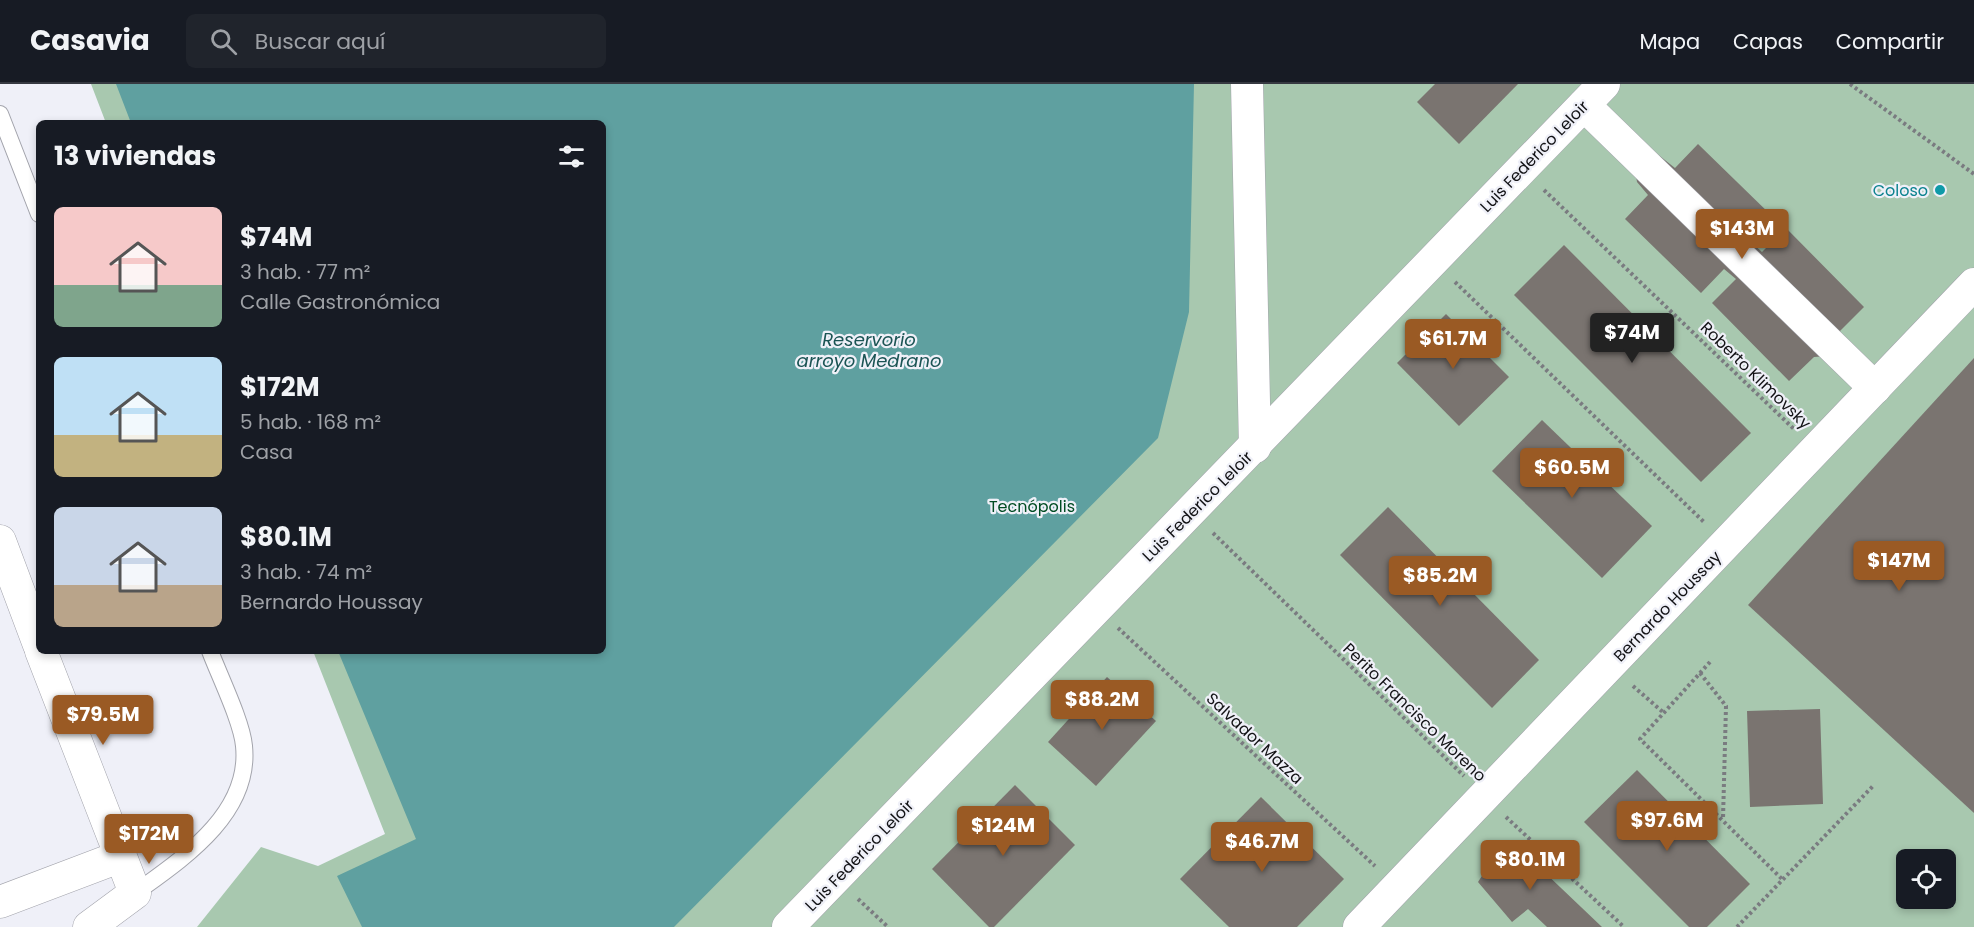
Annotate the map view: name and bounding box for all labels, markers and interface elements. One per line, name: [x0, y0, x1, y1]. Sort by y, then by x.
search box: [186, 14, 606, 68]
text: Casavia: [30, 21, 150, 60]
icon: search: [207, 25, 240, 58]
text: Buscar aquí: [255, 26, 385, 57]
text: Mapa: [1639, 27, 1700, 56]
text: Capas: [1733, 27, 1803, 56]
text: Compartir: [1836, 27, 1944, 56]
street label: Luis Federico Leloir: [1475, 95, 1594, 217]
text: 13 viviendas: [54, 138, 216, 174]
icon: filters: [555, 140, 588, 173]
place label: Coloso: [1873, 179, 1928, 202]
marker: Coloso: [1933, 183, 1947, 197]
pin: $143M: [1700, 209, 1784, 260]
text: $143M: [1710, 214, 1774, 242]
text: $74M: [240, 219, 313, 255]
icon: home: [102, 231, 174, 303]
text: 3 hab. · 77 m²: [240, 258, 370, 286]
text: Calle Gastronómica: [240, 288, 440, 316]
pin: $74M: [1596, 313, 1668, 364]
street label: Roberto Klimovsky: [1695, 316, 1816, 434]
text: $74M: [1604, 318, 1660, 346]
pin: $61.7M: [1404, 319, 1502, 370]
text: $61.7M: [1419, 324, 1487, 352]
water label: Reservorio arroyo Medrano: [797, 327, 941, 373]
text: $172M: [240, 369, 320, 405]
icon: home: [102, 381, 174, 453]
text: 5 hab. · 168 m²: [240, 408, 381, 436]
text: Casa: [240, 438, 293, 466]
street label: Luis Federico Leloir: [1137, 446, 1258, 567]
pin: $60.5M: [1523, 448, 1621, 499]
text: $60.5M: [1534, 453, 1610, 481]
park label: Tecnópolis: [989, 495, 1075, 518]
text: $80.1M: [240, 519, 332, 555]
icon: home: [102, 531, 174, 603]
pin: $147M: [1857, 541, 1941, 592]
street label: Bernardo Houssay: [1608, 546, 1726, 667]
text: $147M: [1867, 546, 1931, 574]
pin: $85.2M: [1391, 556, 1489, 607]
text: 3 hab. · 74 m²: [240, 558, 372, 586]
text: $85.2M: [1403, 561, 1477, 589]
text: Bernardo Houssay: [240, 588, 423, 616]
street label: Perito Francisco Moreno: [1338, 638, 1491, 787]
pin: $88.2M: [1053, 680, 1151, 731]
text: $88.2M: [1065, 685, 1139, 713]
street label: Salvador Mazza: [1201, 687, 1308, 789]
pin: $79.5M: [54, 695, 152, 746]
text: $79.5M: [66, 700, 140, 728]
street label: Luis Federico Leloir: [800, 794, 919, 916]
pin: $97.6M: [1618, 801, 1716, 852]
pin: $124M: [961, 806, 1045, 857]
text: $97.6M: [1631, 806, 1703, 834]
text: $124M: [971, 811, 1035, 839]
pin: $172M: [107, 814, 191, 865]
text: $172M: [118, 819, 180, 847]
pin: $46.7M: [1213, 822, 1311, 873]
text: $46.7M: [1225, 827, 1299, 855]
pin: $80.1M: [1481, 840, 1579, 891]
text: $80.1M: [1495, 845, 1565, 873]
map controls: [1896, 849, 1956, 909]
button: locate: [1896, 849, 1956, 909]

